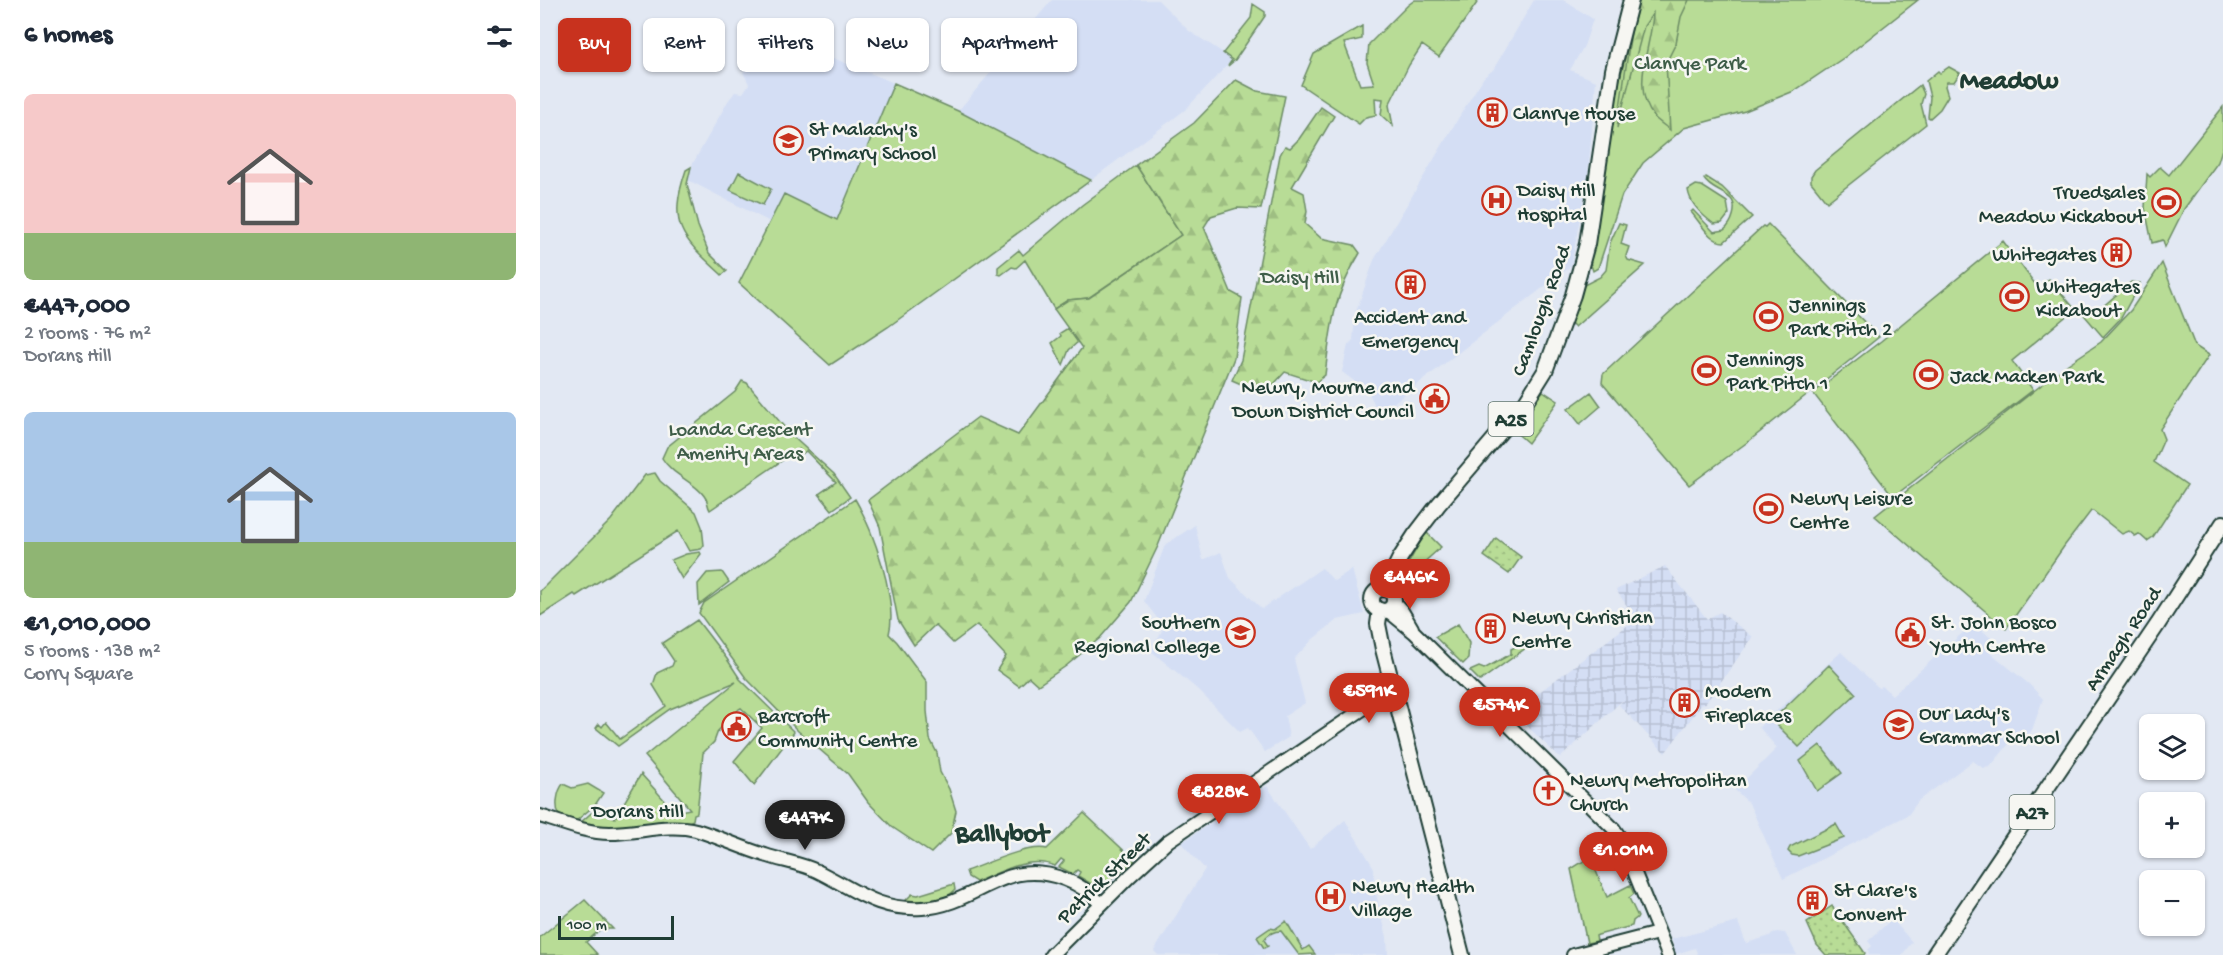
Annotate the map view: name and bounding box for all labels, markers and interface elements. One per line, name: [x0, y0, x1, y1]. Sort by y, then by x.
chip: Buy: [558, 18, 631, 72]
chip: Rent: [643, 18, 725, 72]
chip: Filters: [737, 18, 834, 72]
chip: New: [846, 18, 929, 72]
chip: Apartment: [941, 18, 1077, 72]
icon: filters: [483, 20, 516, 53]
text: 6 homes: [24, 21, 112, 52]
park label: Clanrye Park: [1634, 53, 1748, 78]
district label: Meadow: [1960, 67, 2059, 99]
building icon: Clanrye House: [1476, 96, 1508, 128]
place label: Clanrye House: [1513, 103, 1637, 128]
place label: St Malachy's Primary School: [808, 119, 936, 168]
school or university icon: St Malachy's Primary School: [772, 124, 804, 156]
icon: home: [216, 133, 324, 241]
place label: Daisy Hill Hospital: [1515, 180, 1596, 229]
place label: Truedsales Meadow Kickabout: [1979, 182, 2147, 231]
hospital icon: Daisy Hill Hospital: [1480, 185, 1512, 217]
sports icon: Truedsales Meadow Kickabout: [2150, 187, 2182, 219]
building icon: Whitegates: [2101, 237, 2133, 269]
street label: Camlough Road: [1508, 241, 1579, 380]
place label: Whitegates: [1992, 244, 2097, 269]
park label: Daisy Hill: [1259, 267, 1339, 292]
building icon: Accident and Emergency: [1394, 269, 1426, 301]
place label: Whitegates Kickabout: [2036, 276, 2141, 325]
sports icon: Whitegates Kickabout: [1999, 281, 2031, 313]
text: €447,000: [24, 292, 130, 323]
place label: Jennings Park Pitch 2: [1788, 295, 1892, 344]
sports icon: Jennings Park Pitch 2: [1752, 300, 1784, 332]
place label: Accident and Emergency: [1354, 307, 1468, 356]
text: 2 rooms · 76 m²: [24, 323, 151, 346]
text: Dorans Hill: [24, 346, 112, 369]
place label: Jennings Park Pitch 1: [1726, 349, 1829, 398]
sports icon: Jennings Park Pitch 1: [1690, 354, 1722, 386]
sports icon: Jack Macken Park: [1913, 359, 1945, 391]
place label: Jack Macken Park: [1950, 366, 2105, 391]
place label: Newry, Mourne and Down District Council: [1231, 377, 1416, 426]
public building icon: Newry, Mourne and Down District Council: [1419, 382, 1451, 414]
road number: A25: [1488, 402, 1534, 436]
park label: Loanda Crescent Amenity Areas: [668, 419, 814, 468]
icon: home: [216, 451, 324, 559]
place label: Newry Leisure Centre: [1790, 488, 1914, 537]
sports icon: Newry Leisure Centre: [1753, 493, 1785, 525]
pin: €446K: [1368, 559, 1452, 610]
text: €446K: [1384, 567, 1436, 590]
street label: Armagh Road: [2081, 582, 2170, 697]
place label: Newry Christian Centre: [1512, 607, 1653, 656]
text: €1,010,000: [24, 610, 151, 641]
place label: Southern Regional College: [1074, 612, 1221, 661]
building icon: Newry Christian Centre: [1475, 612, 1507, 644]
place label: St. John Bosco Youth Centre: [1929, 612, 2057, 661]
school or university icon: Southern Regional College: [1225, 617, 1257, 649]
public building icon: St. John Bosco Youth Centre: [1894, 617, 1926, 649]
text: 5 rooms · 138 m²: [24, 641, 161, 664]
text: Corry Square: [24, 664, 133, 687]
pin: €591K: [1327, 673, 1411, 724]
text: €591K: [1343, 681, 1395, 704]
place label: Modern Fireplaces: [1704, 681, 1792, 730]
building icon: Modern Fireplaces: [1668, 686, 1700, 718]
pin: €574K: [1458, 687, 1542, 738]
text: €574K: [1473, 695, 1527, 718]
place label: Our Lady's Grammar School: [1919, 703, 2060, 752]
place label: Barcroft Community Centre: [757, 706, 919, 755]
school or university icon: Our Lady's Grammar School: [1882, 708, 1914, 740]
public building icon: Barcroft Community Centre: [721, 711, 753, 743]
map controls: [2139, 714, 2205, 936]
button: layers: [2139, 714, 2205, 780]
place label: Newry Metropolitan Church: [1570, 770, 1747, 819]
pin: €828K: [1177, 774, 1261, 825]
church icon: Newry Metropolitan Church: [1533, 775, 1565, 807]
text: €828K: [1192, 782, 1246, 805]
button: +: [2139, 792, 2205, 858]
road number: A27: [2010, 795, 2054, 829]
pin: €447K: [763, 800, 847, 851]
street label: Dorans Hill: [590, 801, 684, 826]
text: €447K: [779, 808, 831, 831]
district label: Ballybot: [954, 820, 1052, 852]
street label: Patrick Street: [1052, 827, 1159, 931]
pin: €1.01M: [1574, 832, 1672, 883]
text: €1.01M: [1593, 840, 1653, 863]
button: −: [2139, 870, 2205, 936]
place label: Newry Health Village: [1351, 876, 1475, 925]
place label: St Clare's Convent: [1834, 880, 1918, 929]
hospital icon: Newry Health Village: [1315, 881, 1347, 913]
building icon: St Clare's Convent: [1797, 885, 1829, 917]
scale bar: [558, 913, 674, 940]
text: 100 m: [567, 917, 607, 936]

